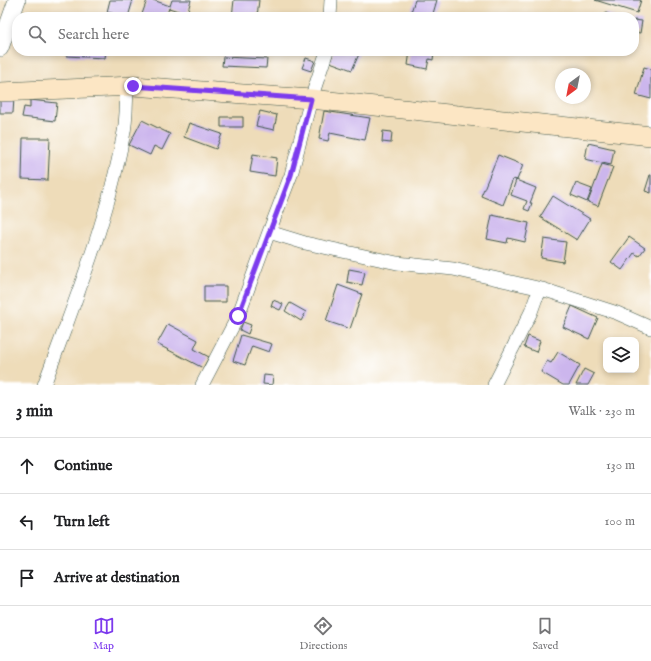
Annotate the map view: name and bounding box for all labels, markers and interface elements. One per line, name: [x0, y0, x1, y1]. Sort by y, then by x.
search box: [12, 12, 639, 56]
icon: search: [26, 23, 48, 45]
text: Search here: [58, 25, 129, 44]
north arrow: [555, 68, 591, 104]
route end: [124, 77, 142, 95]
route start: [229, 307, 247, 325]
map controls: [603, 337, 639, 373]
button: layers: [603, 337, 639, 373]
text: 3 min: [16, 401, 53, 422]
text: Walk · 230 m: [569, 403, 635, 420]
icon: ahead: [16, 455, 38, 477]
text: Continue: [54, 456, 112, 475]
text: 130 m: [606, 457, 635, 474]
icon: left: [16, 511, 38, 533]
text: Turn left: [54, 512, 110, 531]
text: 100 m: [605, 513, 635, 530]
icon: arrive: [16, 567, 38, 589]
text: Arrive at destination: [54, 568, 180, 587]
tab: Map: [93, 615, 115, 653]
tab: Directions: [300, 615, 347, 653]
tab: Saved: [532, 615, 558, 653]

